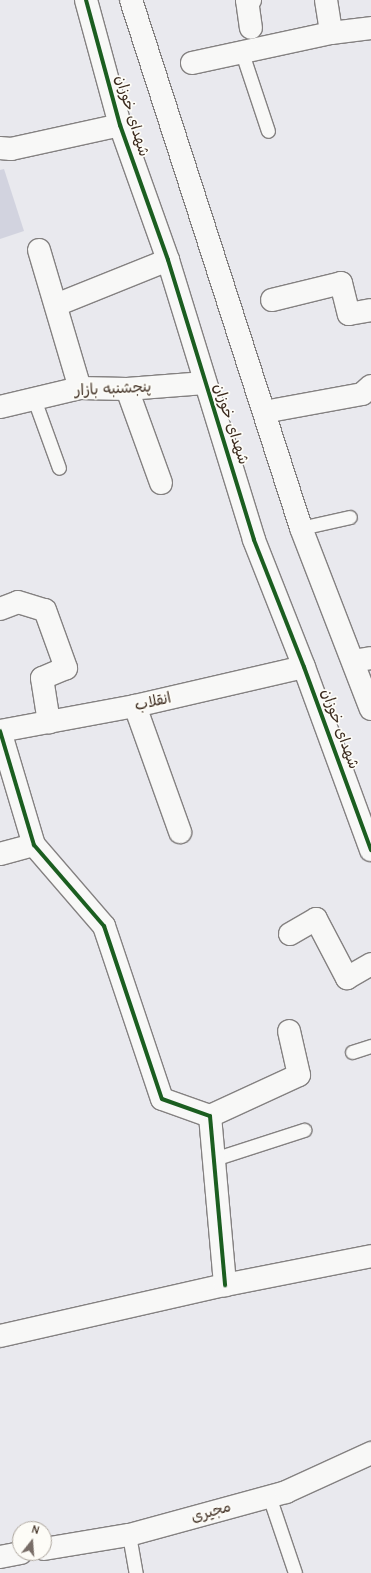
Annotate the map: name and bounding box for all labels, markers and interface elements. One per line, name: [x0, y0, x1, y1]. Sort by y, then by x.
street label: شهدای خوزان: [111, 73, 153, 159]
street label: پنجشنبه بازار: [74, 378, 152, 400]
street label: شهدای خوزان: [209, 381, 253, 467]
street label: شهدای خوزان: [317, 686, 363, 772]
street label: انقلاب: [133, 689, 173, 715]
street label: مجیری: [189, 1498, 233, 1526]
north arrow: [12, 1521, 52, 1561]
text: N: [30, 1523, 41, 1537]

